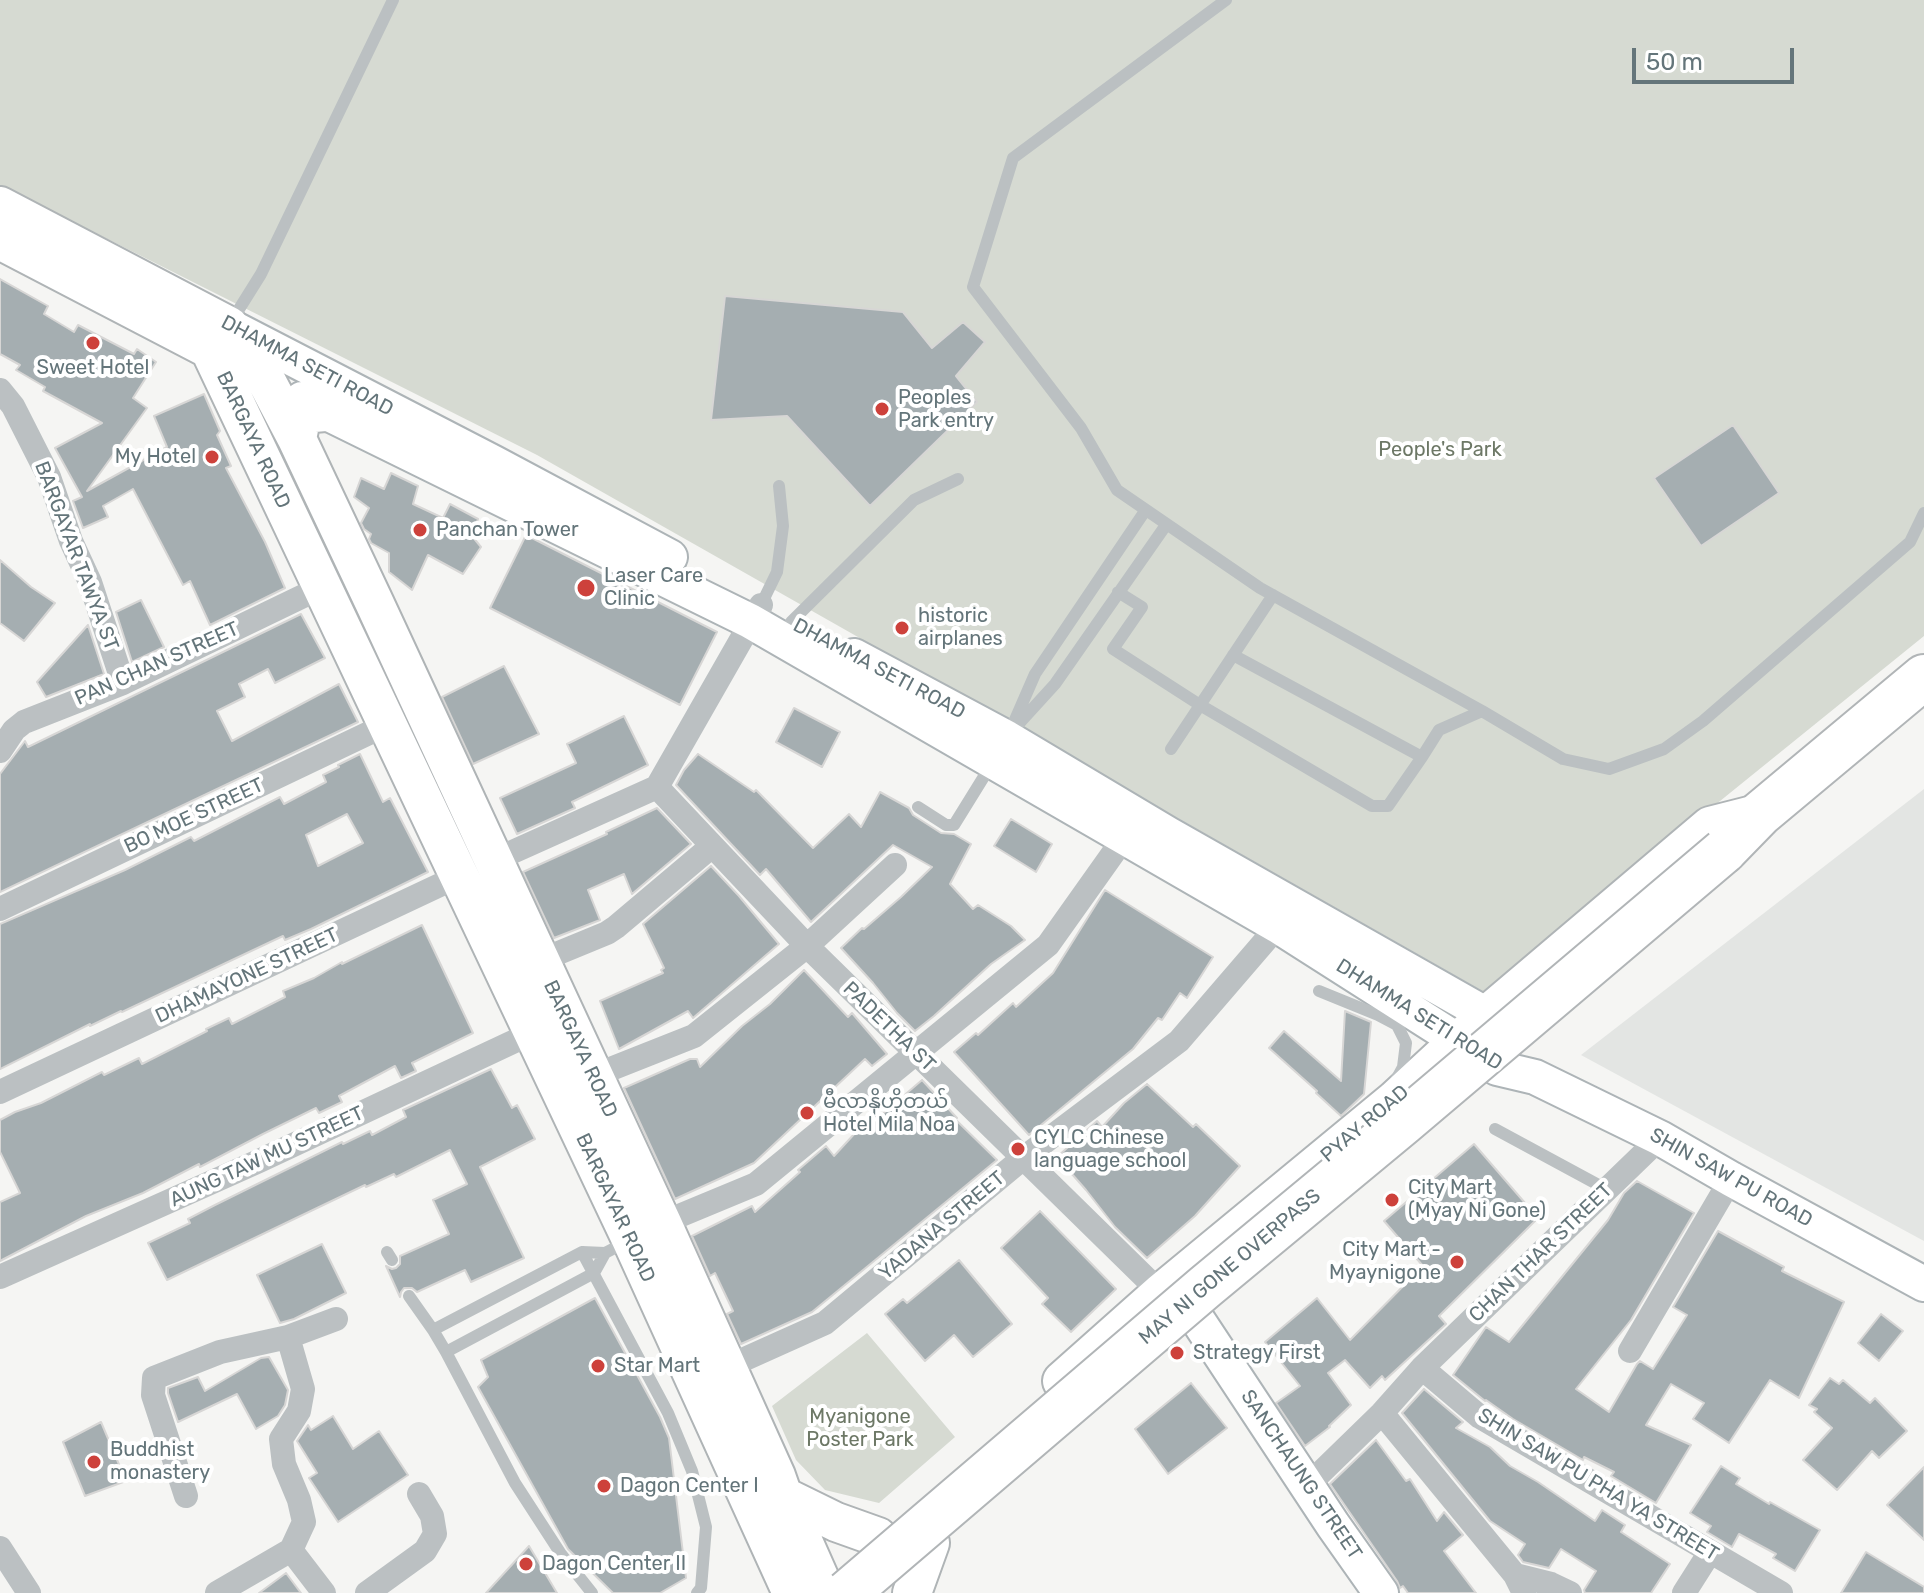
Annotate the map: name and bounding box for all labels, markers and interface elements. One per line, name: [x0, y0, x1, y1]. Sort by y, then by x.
scale bar: [1636, 32, 1798, 82]
text: 50 m: [1646, 48, 1703, 76]
street label: DHAMMA SETI ROAD: [217, 310, 397, 422]
marker: Sweet Hotel: [84, 334, 102, 352]
place label: Sweet Hotel: [37, 356, 149, 380]
street label: BARGAYA ROAD: [211, 368, 295, 512]
place label: Peoples Park entry: [898, 386, 994, 433]
marker: Peoples Park entry: [873, 400, 891, 418]
park label: People's Park: [1378, 438, 1502, 462]
place label: My Hotel: [115, 445, 196, 469]
marker: My Hotel: [203, 448, 221, 466]
street label: BARGAYAR TAWYA ST: [29, 458, 123, 654]
place label: Panchan Tower: [436, 518, 579, 542]
marker: Panchan Tower: [411, 521, 429, 539]
place label: Laser Care Clinic: [604, 564, 703, 611]
marker: Laser Care Clinic: [575, 577, 597, 599]
place label: historic airplanes: [918, 604, 1003, 651]
street label: DHAMMA SETI ROAD: [789, 613, 969, 725]
street label: PAN CHAN STREET: [71, 617, 243, 711]
marker: historic airplanes: [893, 619, 911, 637]
street label: BO MOE STREET: [120, 773, 268, 859]
street label: DHAMAYONE STREET: [152, 923, 342, 1029]
street label: DHAMMA SETI ROAD: [1331, 954, 1507, 1076]
street label: BARGAYA ROAD: [538, 977, 622, 1121]
street label: PADETHA ST: [838, 977, 940, 1077]
street label: PYAY ROAD: [1316, 1080, 1414, 1168]
place label: မီလာနိုဟိုတယ် Hotel Mila Noa: [823, 1090, 955, 1137]
street label: AUNG TAW MU STREET: [166, 1102, 368, 1212]
marker: မီလာနိုဟိုတယ် Hotel Mila Noa: [798, 1104, 816, 1122]
street label: SHIN SAW PU ROAD: [1645, 1123, 1817, 1233]
place label: CYLC Chinese language school: [1034, 1126, 1186, 1173]
street label: BARGAYAR ROAD: [570, 1130, 660, 1286]
marker: CYLC Chinese language school: [1009, 1140, 1027, 1158]
street label: YADANA STREET: [874, 1166, 1010, 1286]
place label: City Mart (Myay Ni Gone): [1408, 1176, 1546, 1223]
street label: CHAN THAR STREET: [1464, 1178, 1618, 1328]
street label: MAY NI GONE OVERPASS: [1134, 1184, 1326, 1350]
marker: City Mart (Myay Ni Gone): [1383, 1191, 1401, 1209]
place label: City Mart - Myaynigone: [1329, 1238, 1441, 1285]
marker: City Mart - Myaynigone: [1448, 1253, 1466, 1271]
place label: Strategy First: [1193, 1341, 1321, 1365]
marker: Strategy First: [1168, 1344, 1186, 1362]
place label: Star Mart: [614, 1354, 700, 1378]
marker: Star Mart: [589, 1357, 607, 1375]
street label: SANCHAUNG STREET: [1235, 1386, 1367, 1564]
street label: SHIN SAW PU PHA YA STREET: [1473, 1403, 1723, 1567]
park label: Myanigone Poster Park: [806, 1405, 914, 1452]
place label: Buddhist monastery: [110, 1438, 210, 1485]
marker: Buddhist monastery: [85, 1453, 103, 1471]
place label: Dagon Center I: [620, 1474, 759, 1498]
marker: Dagon Center I: [595, 1477, 613, 1495]
place label: Dagon Center II: [542, 1552, 686, 1576]
marker: Dagon Center II: [517, 1555, 535, 1573]

